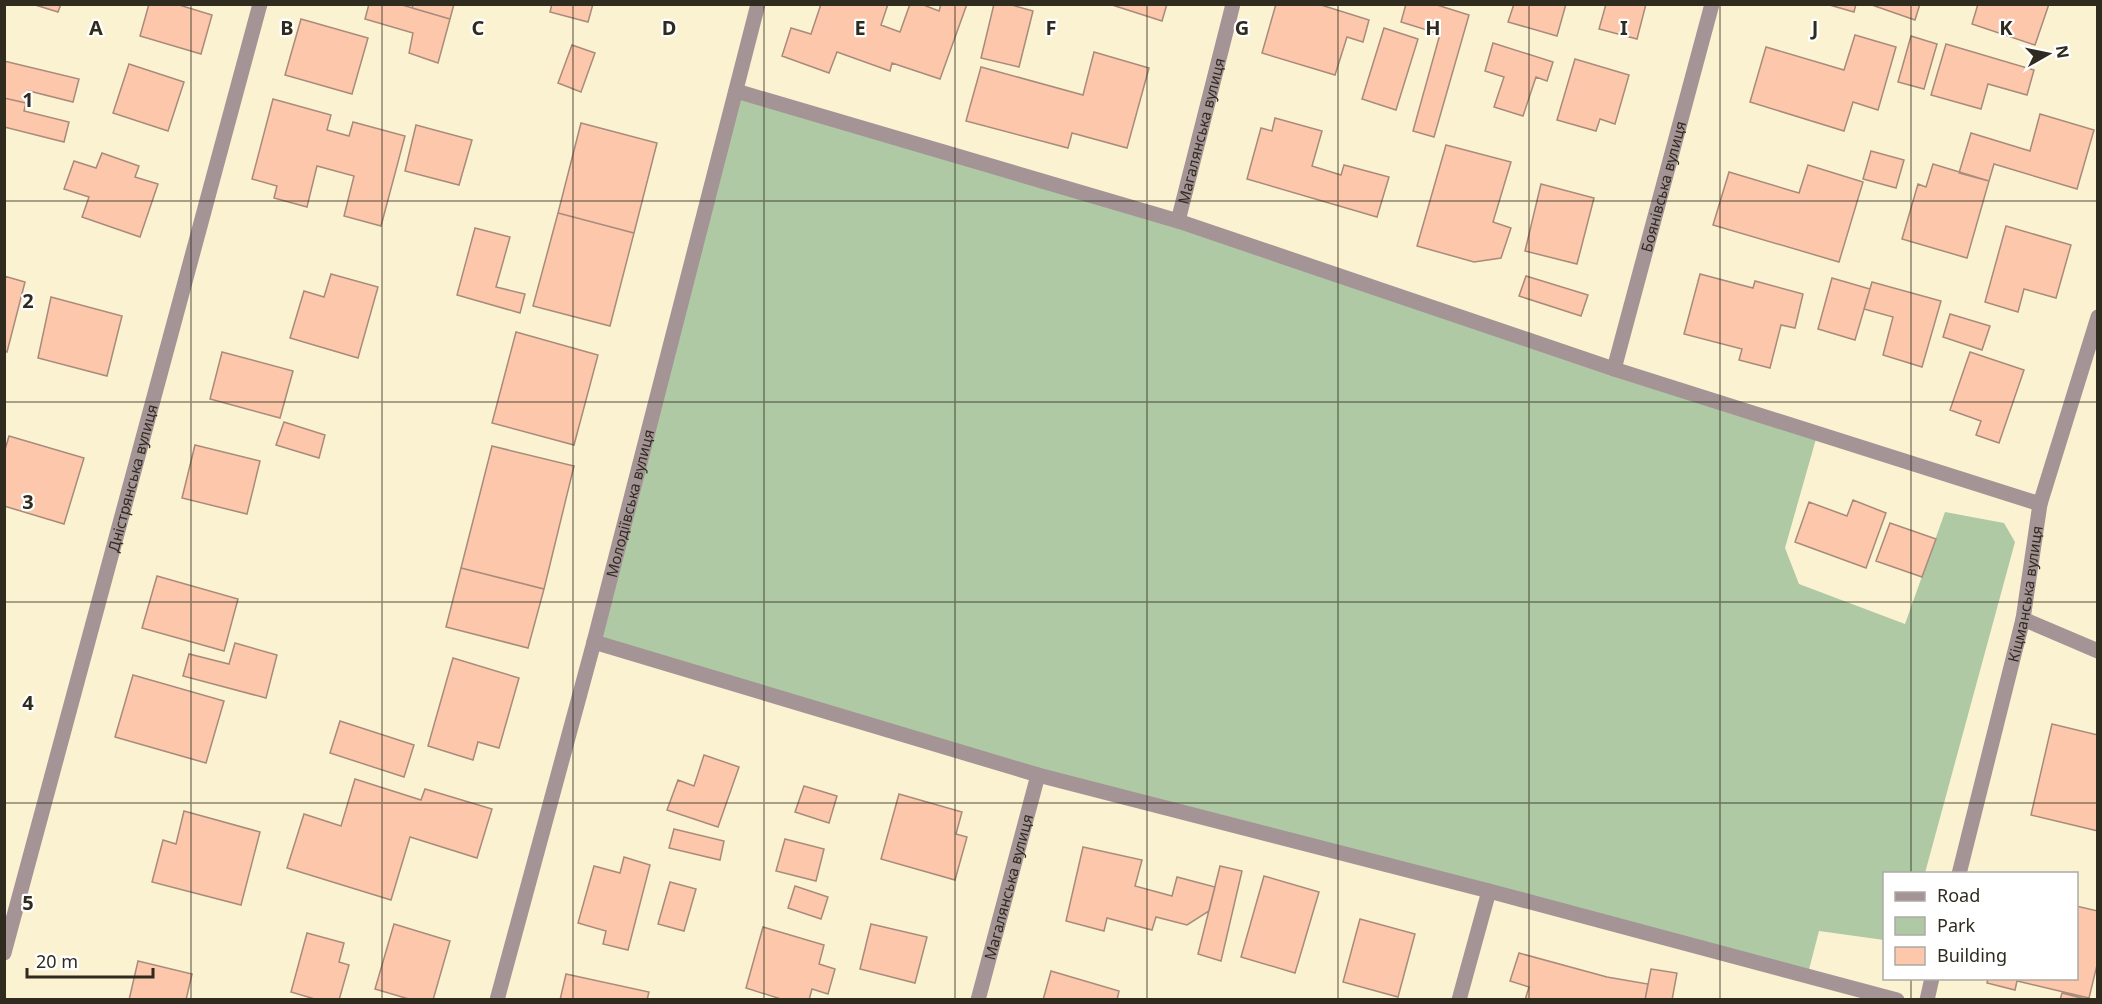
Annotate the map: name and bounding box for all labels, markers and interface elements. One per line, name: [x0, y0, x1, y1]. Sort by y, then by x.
text: A: [89, 14, 103, 41]
text: B: [280, 14, 294, 41]
text: C: [472, 14, 485, 41]
text: D: [662, 14, 676, 41]
text: E: [854, 14, 866, 41]
text: F: [1046, 14, 1056, 41]
text: G: [1235, 14, 1249, 41]
text: H: [1425, 14, 1441, 41]
text: I: [1620, 14, 1628, 41]
text: J: [1810, 14, 1818, 41]
text: K: [1999, 14, 2013, 41]
north arrow: [2018, 24, 2078, 84]
text: N: [2051, 44, 2075, 60]
street label: Магалянська вулиця: [1173, 56, 1229, 206]
text: 1: [22, 86, 34, 113]
street label: Боянівська вулиця: [1636, 119, 1690, 254]
text: 2: [22, 287, 34, 314]
street label: Дністрянська вулиця: [103, 402, 162, 554]
street label: Молодіївська вулиця: [601, 427, 658, 580]
text: 3: [22, 488, 34, 515]
street label: Кіцманська вулиця: [2003, 524, 2047, 664]
text: 4: [22, 689, 34, 716]
street label: Магалянська вулиця: [979, 812, 1037, 962]
legend: [1883, 872, 2078, 980]
text: Road: [1937, 883, 1980, 907]
text: 5: [22, 889, 34, 916]
text: Park: [1937, 913, 1975, 937]
scale bar: [27, 941, 153, 979]
text: Building: [1937, 943, 2007, 967]
text: 20 m: [36, 949, 78, 973]

